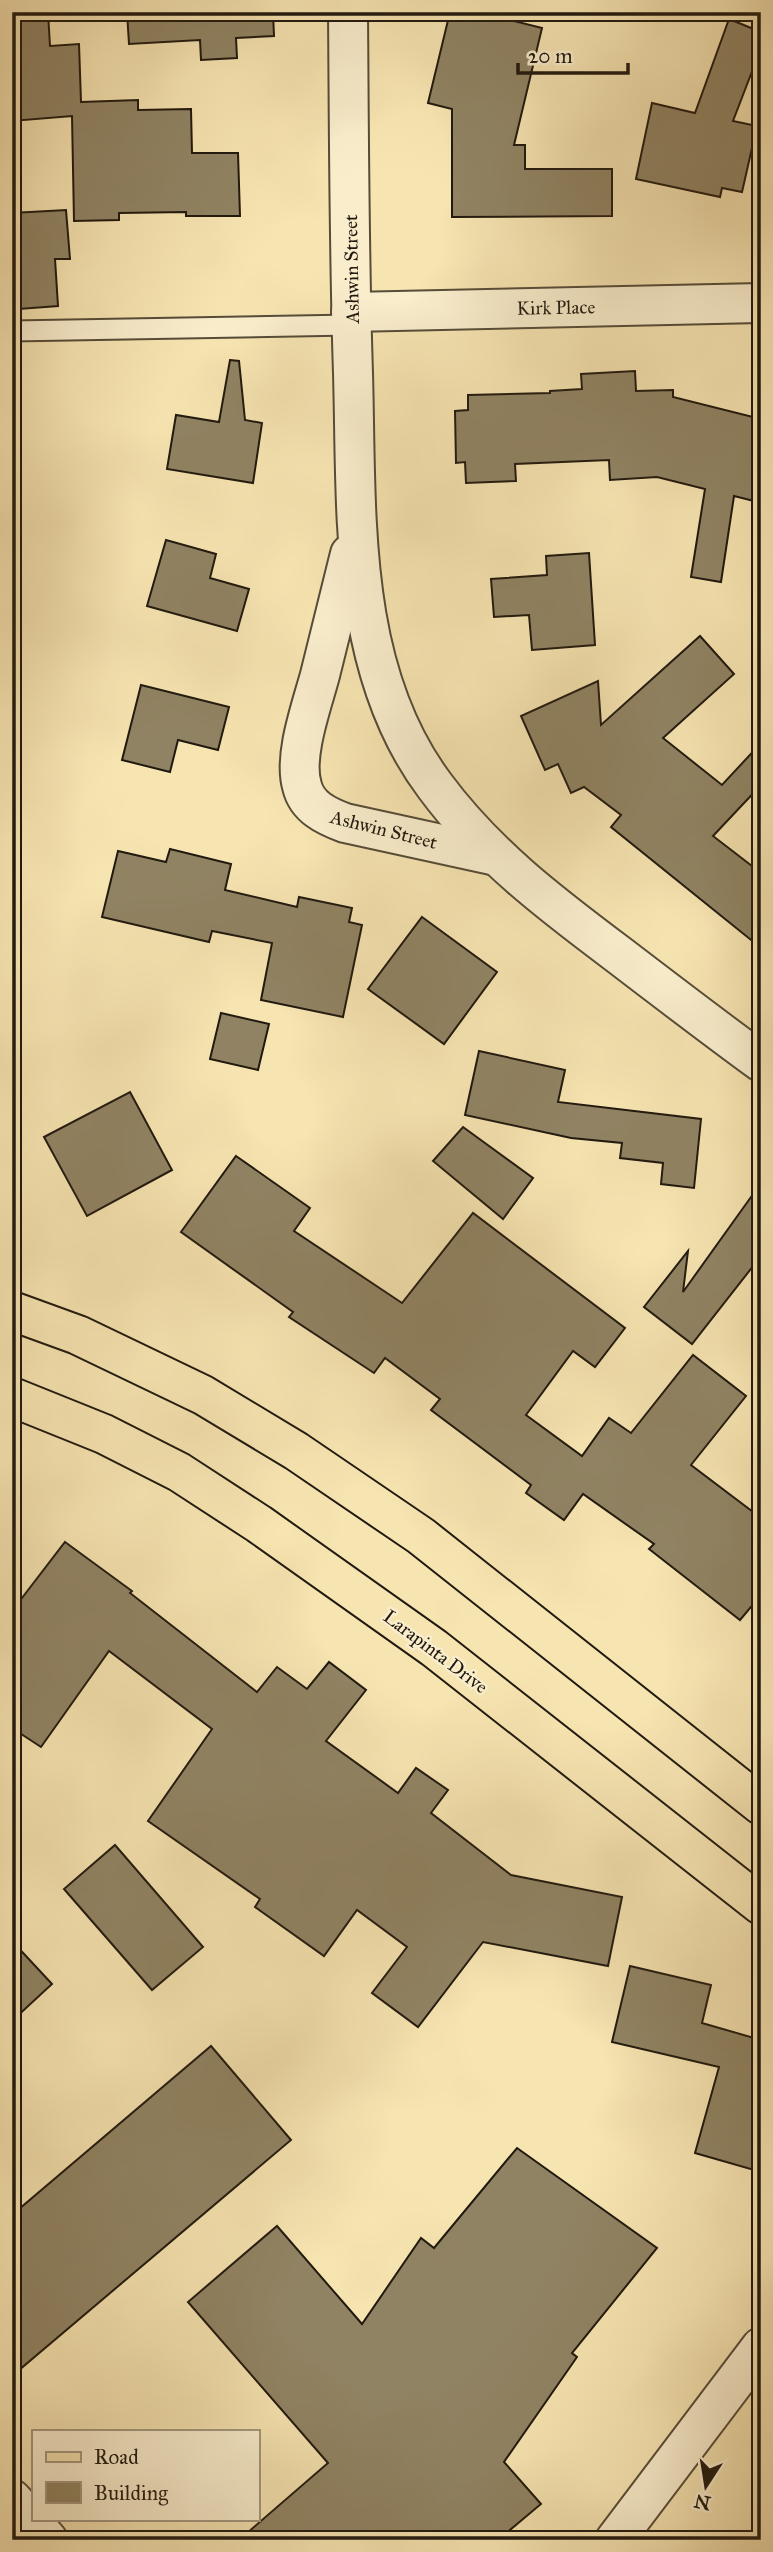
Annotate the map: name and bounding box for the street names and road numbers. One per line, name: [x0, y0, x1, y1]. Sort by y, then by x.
street label: Ashwin Street: [339, 214, 364, 325]
street label: Kirk Place: [517, 295, 596, 320]
street label: Ashwin Street: [327, 805, 440, 854]
street label: Larapinta Drive: [379, 1605, 493, 1698]

